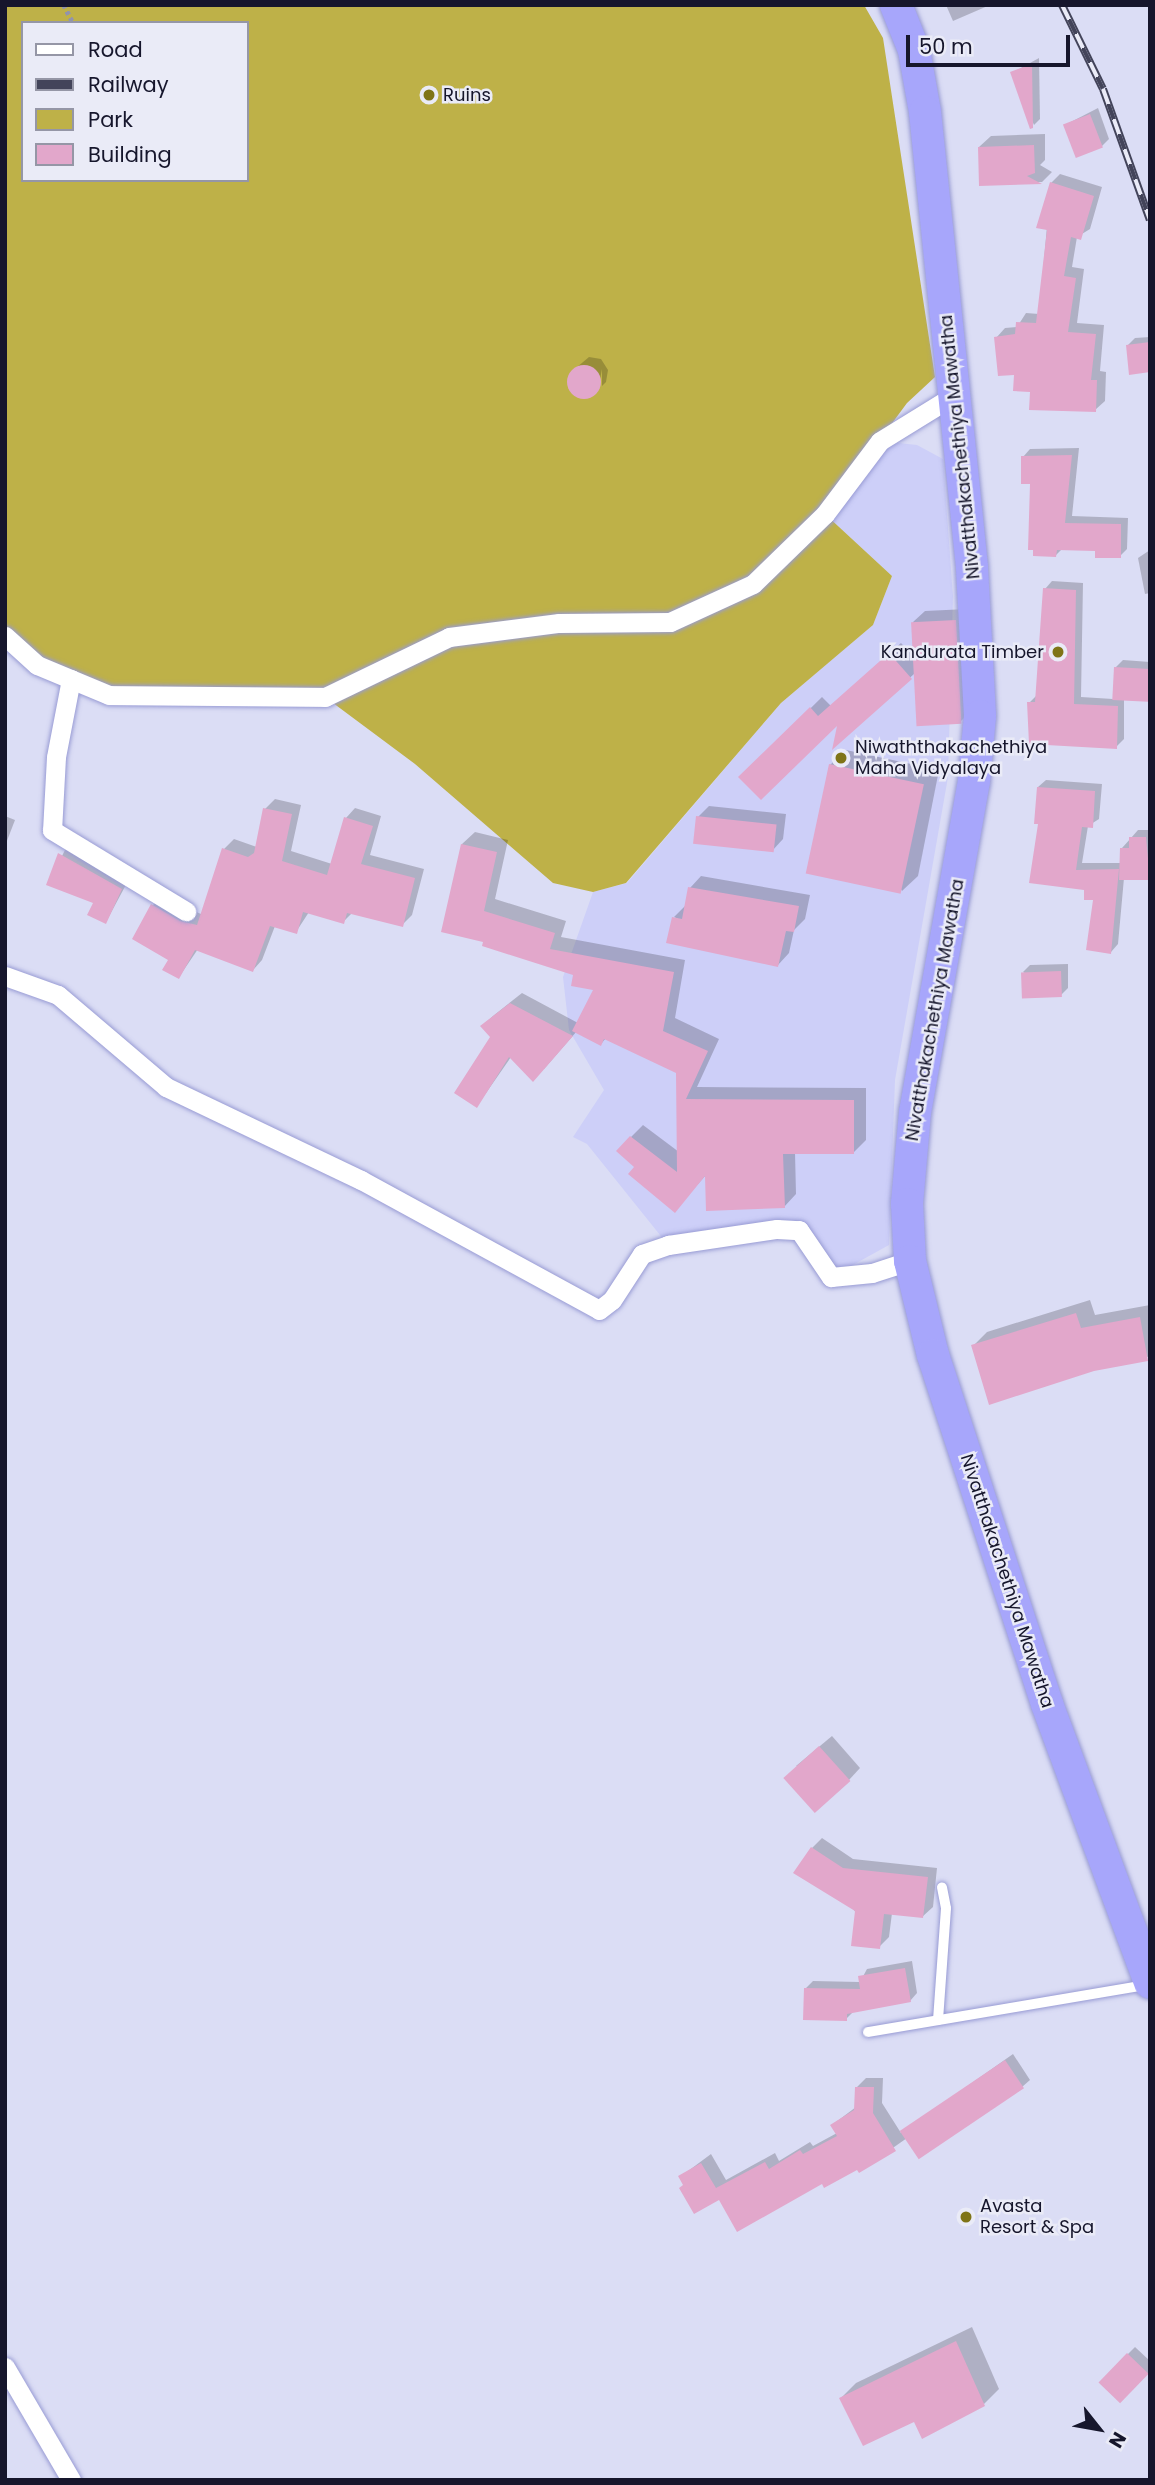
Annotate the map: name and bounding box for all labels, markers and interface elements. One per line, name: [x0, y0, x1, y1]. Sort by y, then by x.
legend: [21, 21, 248, 182]
scale bar: [910, 21, 1074, 65]
text: 50 m: [919, 32, 973, 61]
text: Road: [88, 35, 143, 64]
text: Railway: [88, 70, 169, 99]
place label: Ruins: [443, 84, 491, 106]
marker: Ruins: [421, 87, 437, 103]
text: Park: [88, 105, 133, 134]
text: Building: [88, 140, 172, 169]
street label: Nivatthakachethiya Mawatha: [935, 314, 985, 580]
place label: Kandurata Timber: [881, 641, 1044, 663]
marker: Kandurata Timber: [1050, 644, 1066, 660]
place label: Niwaththakachethiya Maha Vidyalaya: [855, 737, 1047, 780]
marker: Niwaththakachethiya Maha Vidyalaya: [833, 750, 849, 766]
street label: Nivatthakachethiya Mawatha: [901, 877, 969, 1143]
street label: Nivatthakachethiya Mawatha: [956, 1451, 1058, 1711]
place label: Avasta Resort & Spa: [980, 2196, 1094, 2238]
marker: Avasta Resort & Spa: [958, 2209, 974, 2225]
north arrow: [1064, 2394, 1134, 2464]
text: N: [1102, 2427, 1133, 2453]

